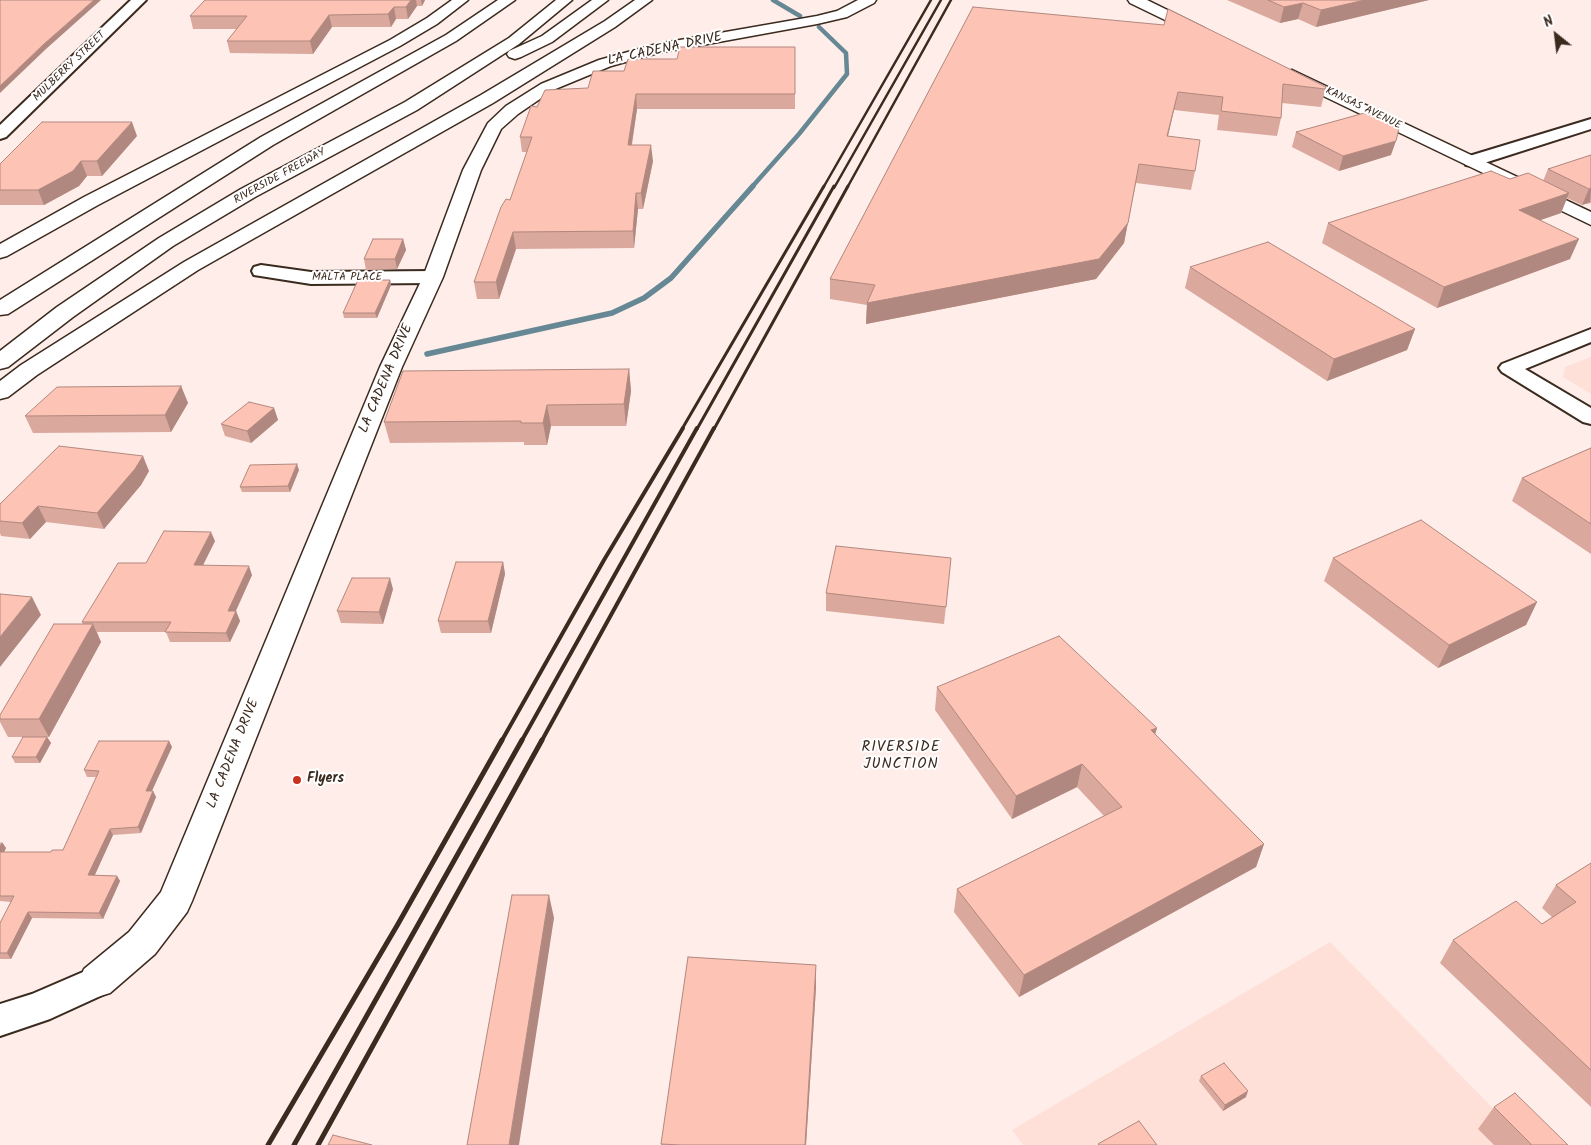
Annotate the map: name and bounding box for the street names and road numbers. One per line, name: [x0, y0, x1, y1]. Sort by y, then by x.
street label: MULBERRY STREET: [31, 29, 109, 105]
street label: LA CADENA DRIVE: [606, 30, 724, 70]
street label: KANSAS AVENUE: [1323, 85, 1403, 133]
street label: RIVERSIDE FREEWAY: [232, 146, 328, 208]
street label: MALTA PLACE: [312, 271, 382, 285]
street label: LA CADENA DRIVE: [356, 322, 418, 436]
street label: LA CADENA DRIVE: [204, 697, 264, 811]

